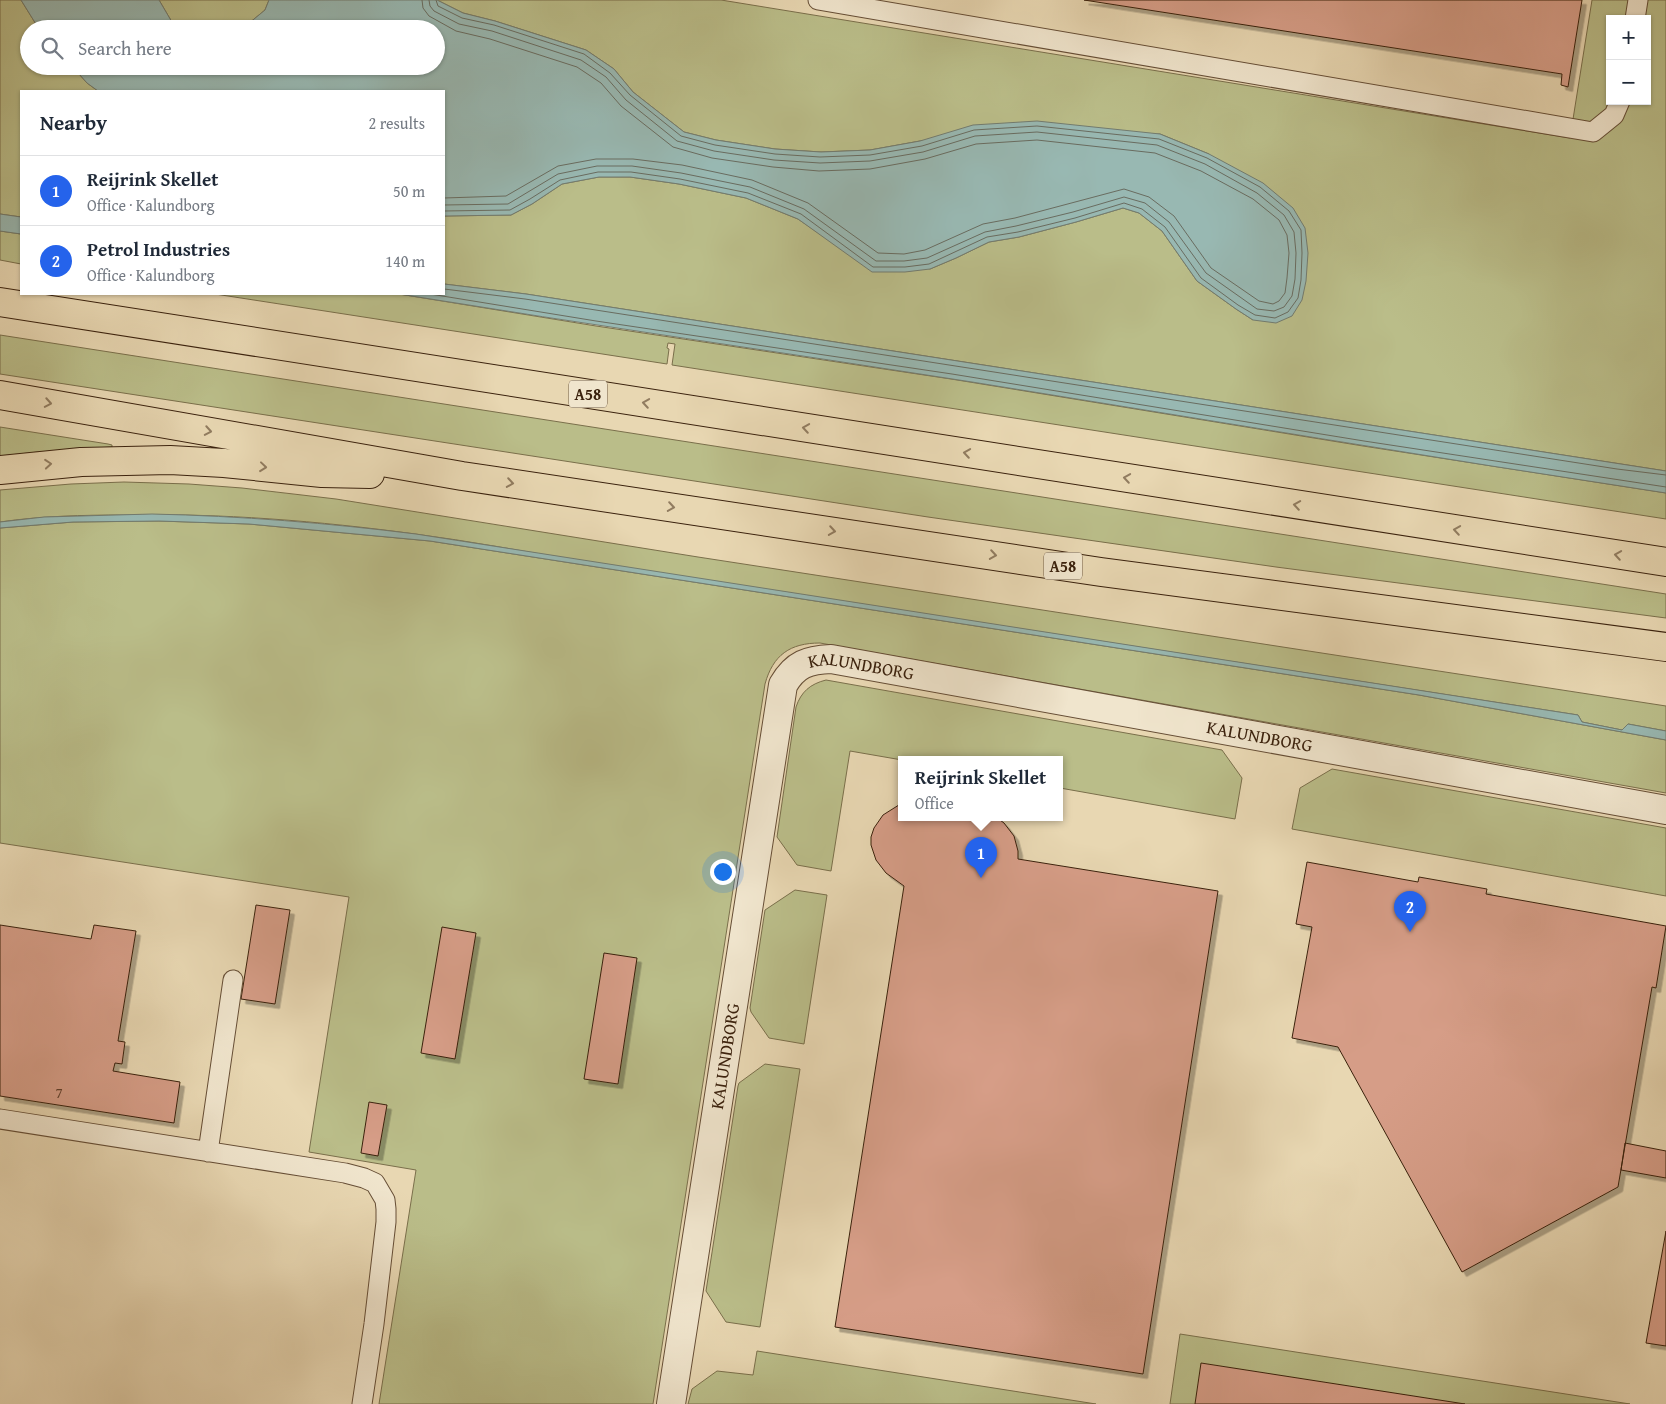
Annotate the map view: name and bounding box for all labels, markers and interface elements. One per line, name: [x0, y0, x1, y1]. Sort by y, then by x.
map controls: [1606, 15, 1651, 105]
button: +: [1606, 15, 1651, 60]
search box: [20, 20, 445, 75]
icon: search: [38, 34, 66, 62]
text: Search here: [78, 34, 172, 62]
button: −: [1606, 60, 1651, 105]
text: Nearby: [40, 107, 107, 138]
text: 2 results: [368, 111, 425, 135]
text: Reijrink Skellet: [87, 165, 219, 193]
text: 1: [52, 179, 60, 203]
text: 50 m: [393, 179, 425, 203]
text: Office · Kalundborg: [87, 193, 214, 217]
text: Petrol Industries: [87, 235, 230, 263]
text: 2: [52, 249, 60, 273]
text: 140 m: [385, 249, 425, 273]
text: Office · Kalundborg: [87, 263, 214, 287]
road number: A58: [569, 380, 607, 408]
one-way arrow: [44, 397, 52, 408]
one-way arrow: [641, 398, 650, 408]
one-way arrow: [802, 423, 810, 434]
one-way arrow: [204, 426, 212, 436]
one-way arrow: [962, 448, 970, 459]
one-way arrow: [45, 459, 53, 470]
one-way arrow: [259, 461, 267, 472]
one-way arrow: [1123, 474, 1132, 484]
one-way arrow: [507, 477, 515, 488]
one-way arrow: [1292, 500, 1301, 510]
one-way arrow: [667, 501, 675, 512]
one-way arrow: [1453, 525, 1462, 535]
one-way arrow: [828, 526, 836, 536]
one-way arrow: [988, 550, 997, 560]
one-way arrow: [1613, 550, 1622, 560]
road number: A58: [1044, 552, 1082, 580]
street label: KALUNDBORG: [805, 645, 917, 687]
street label: KALUNDBORG: [1205, 713, 1315, 759]
popup: [898, 756, 1063, 821]
text: Reijrink Skellet: [915, 763, 1046, 791]
text: Office: [915, 791, 954, 815]
pin: 1: [965, 837, 997, 878]
your location: [710, 859, 736, 885]
pin: 2: [1394, 891, 1426, 932]
street label: KALUNDBORG: [703, 1001, 746, 1111]
house number: 7: [55, 1082, 63, 1103]

